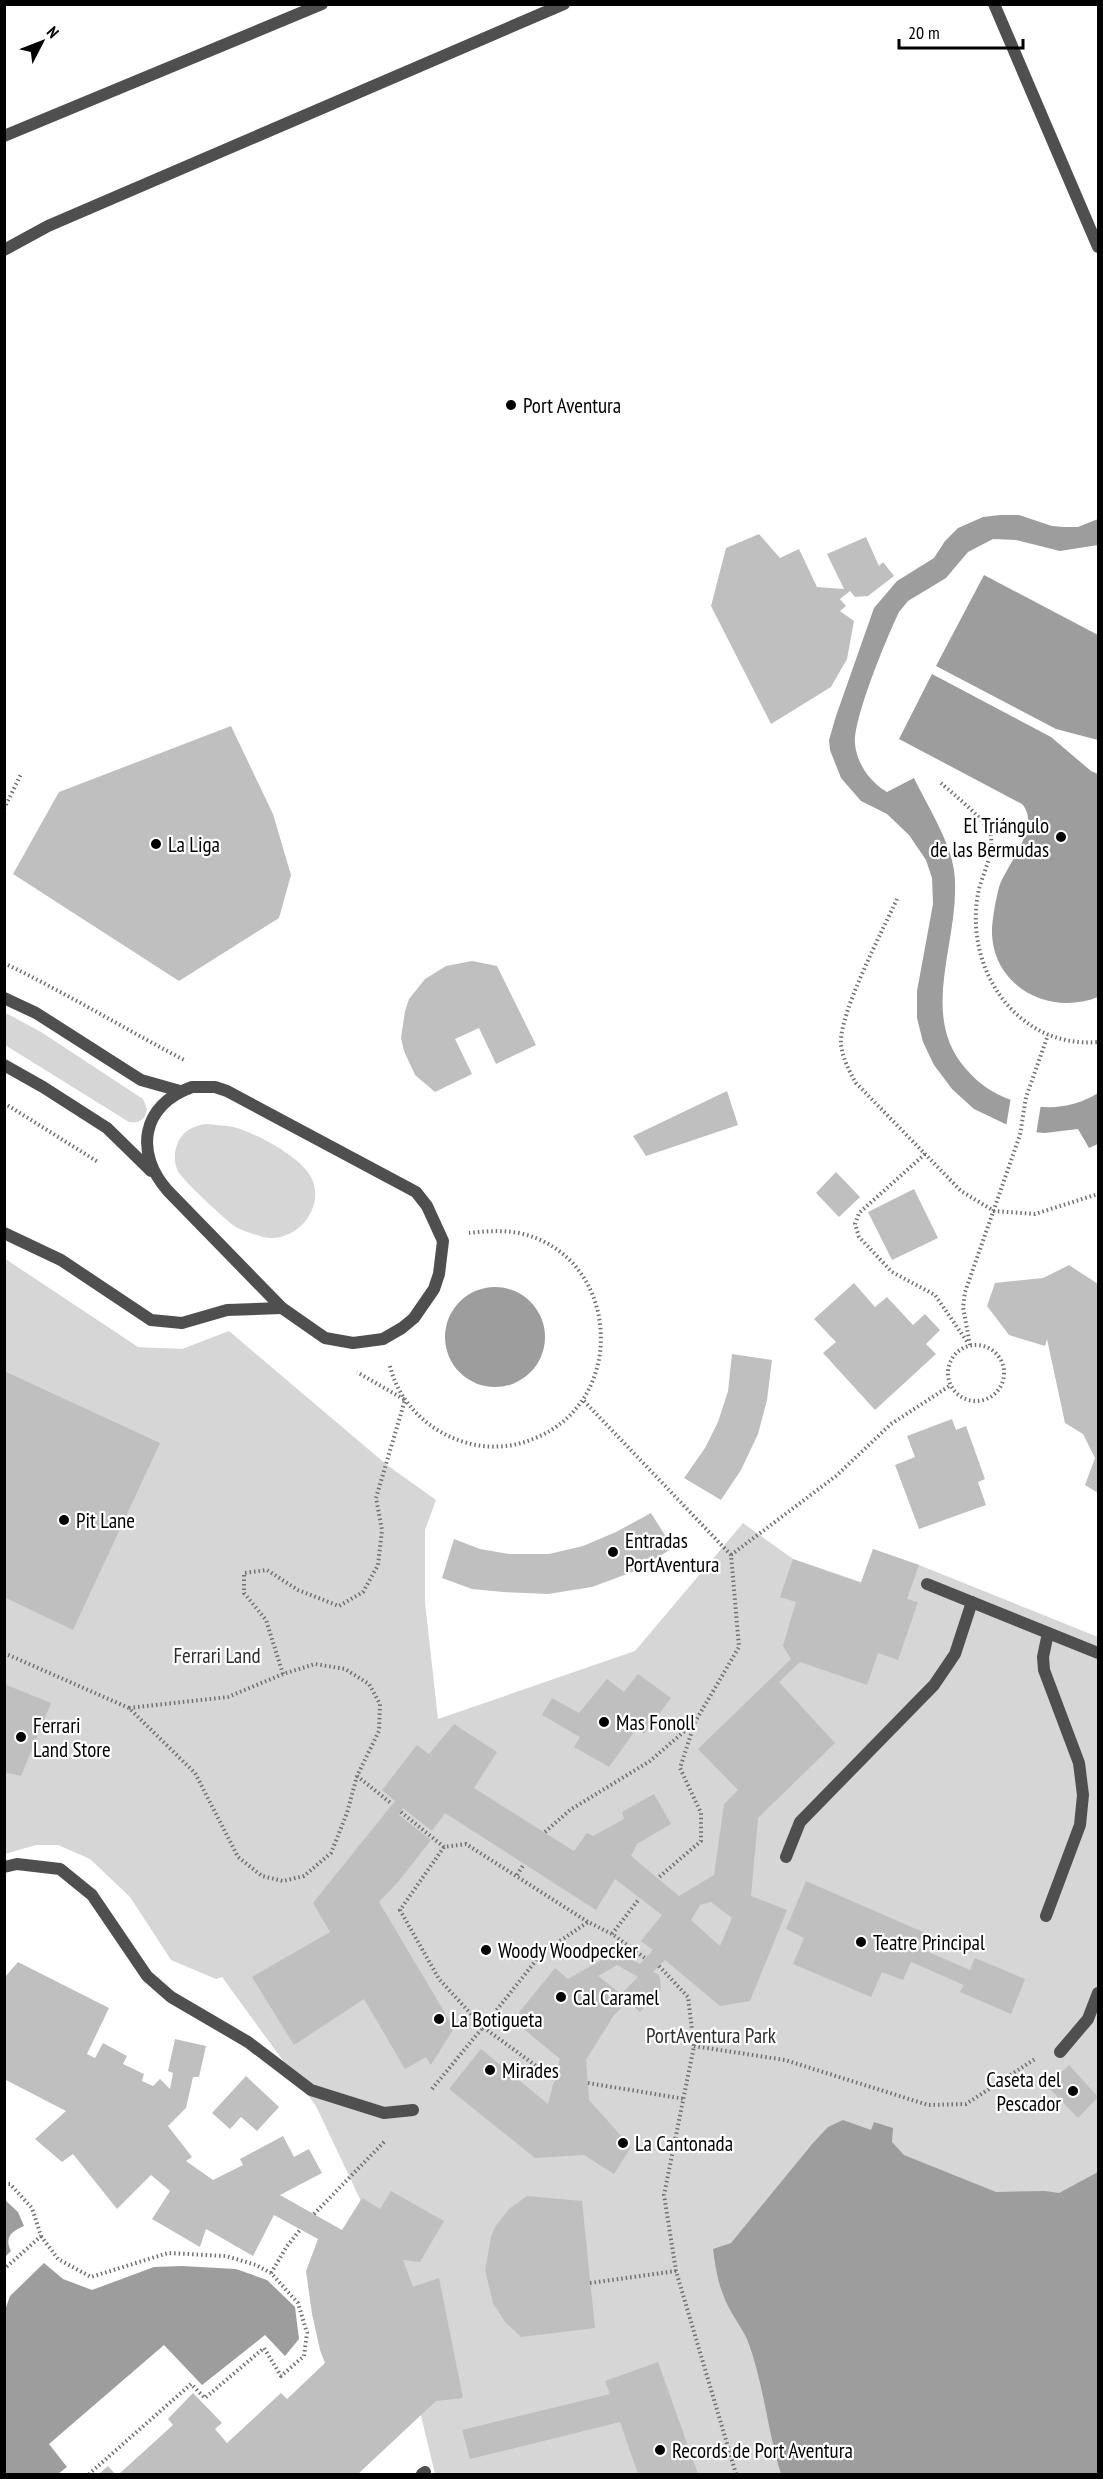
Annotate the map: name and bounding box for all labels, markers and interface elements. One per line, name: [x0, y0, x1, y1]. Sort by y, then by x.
north arrow: [12, 12, 72, 72]
scale bar: [899, 12, 1024, 50]
text: 20 m: [908, 21, 940, 44]
text: N: [43, 22, 63, 42]
place label: Port Aventura: [523, 392, 621, 419]
marker: Port Aventura: [504, 398, 518, 412]
place label: El Triángulo de las Bermudas: [930, 812, 1049, 863]
marker: El Triángulo de las Bermudas: [1054, 830, 1068, 844]
place label: La Liga: [168, 831, 220, 858]
marker: La Liga: [149, 837, 163, 851]
place label: Pit Lane: [76, 1507, 135, 1534]
marker: Pit Lane: [57, 1513, 71, 1527]
place label: Entradas PortAventura: [625, 1527, 719, 1578]
marker: Entradas PortAventura: [606, 1545, 620, 1559]
park label: Ferrari Land: [173, 1642, 261, 1669]
place label: Mas Fonoll: [616, 1709, 695, 1736]
place label: Ferrari Land Store: [33, 1712, 111, 1763]
marker: Mas Fonoll: [597, 1715, 611, 1729]
marker: Ferrari Land Store: [14, 1730, 28, 1744]
place label: Teatre Principal: [873, 1929, 985, 1956]
marker: Teatre Principal: [854, 1935, 868, 1949]
place label: Woody Woodpecker: [498, 1937, 638, 1964]
marker: Woody Woodpecker: [479, 1943, 493, 1957]
place label: Cal Caramel: [573, 1984, 659, 2011]
marker: Cal Caramel: [554, 1990, 568, 2004]
place label: La Botigueta: [451, 2006, 543, 2033]
marker: La Botigueta: [432, 2012, 446, 2026]
park label: PortAventura Park: [646, 2022, 776, 2049]
place label: Mirades: [502, 2057, 559, 2084]
marker: Mirades: [483, 2063, 497, 2077]
place label: Caseta del Pescador: [986, 2066, 1061, 2117]
marker: Caseta del Pescador: [1066, 2084, 1080, 2098]
place label: La Cantonada: [635, 2130, 733, 2157]
marker: La Cantonada: [616, 2136, 630, 2150]
place label: Records de Port Aventura: [672, 2437, 853, 2464]
marker: Records de Port Aventura: [653, 2443, 667, 2457]

